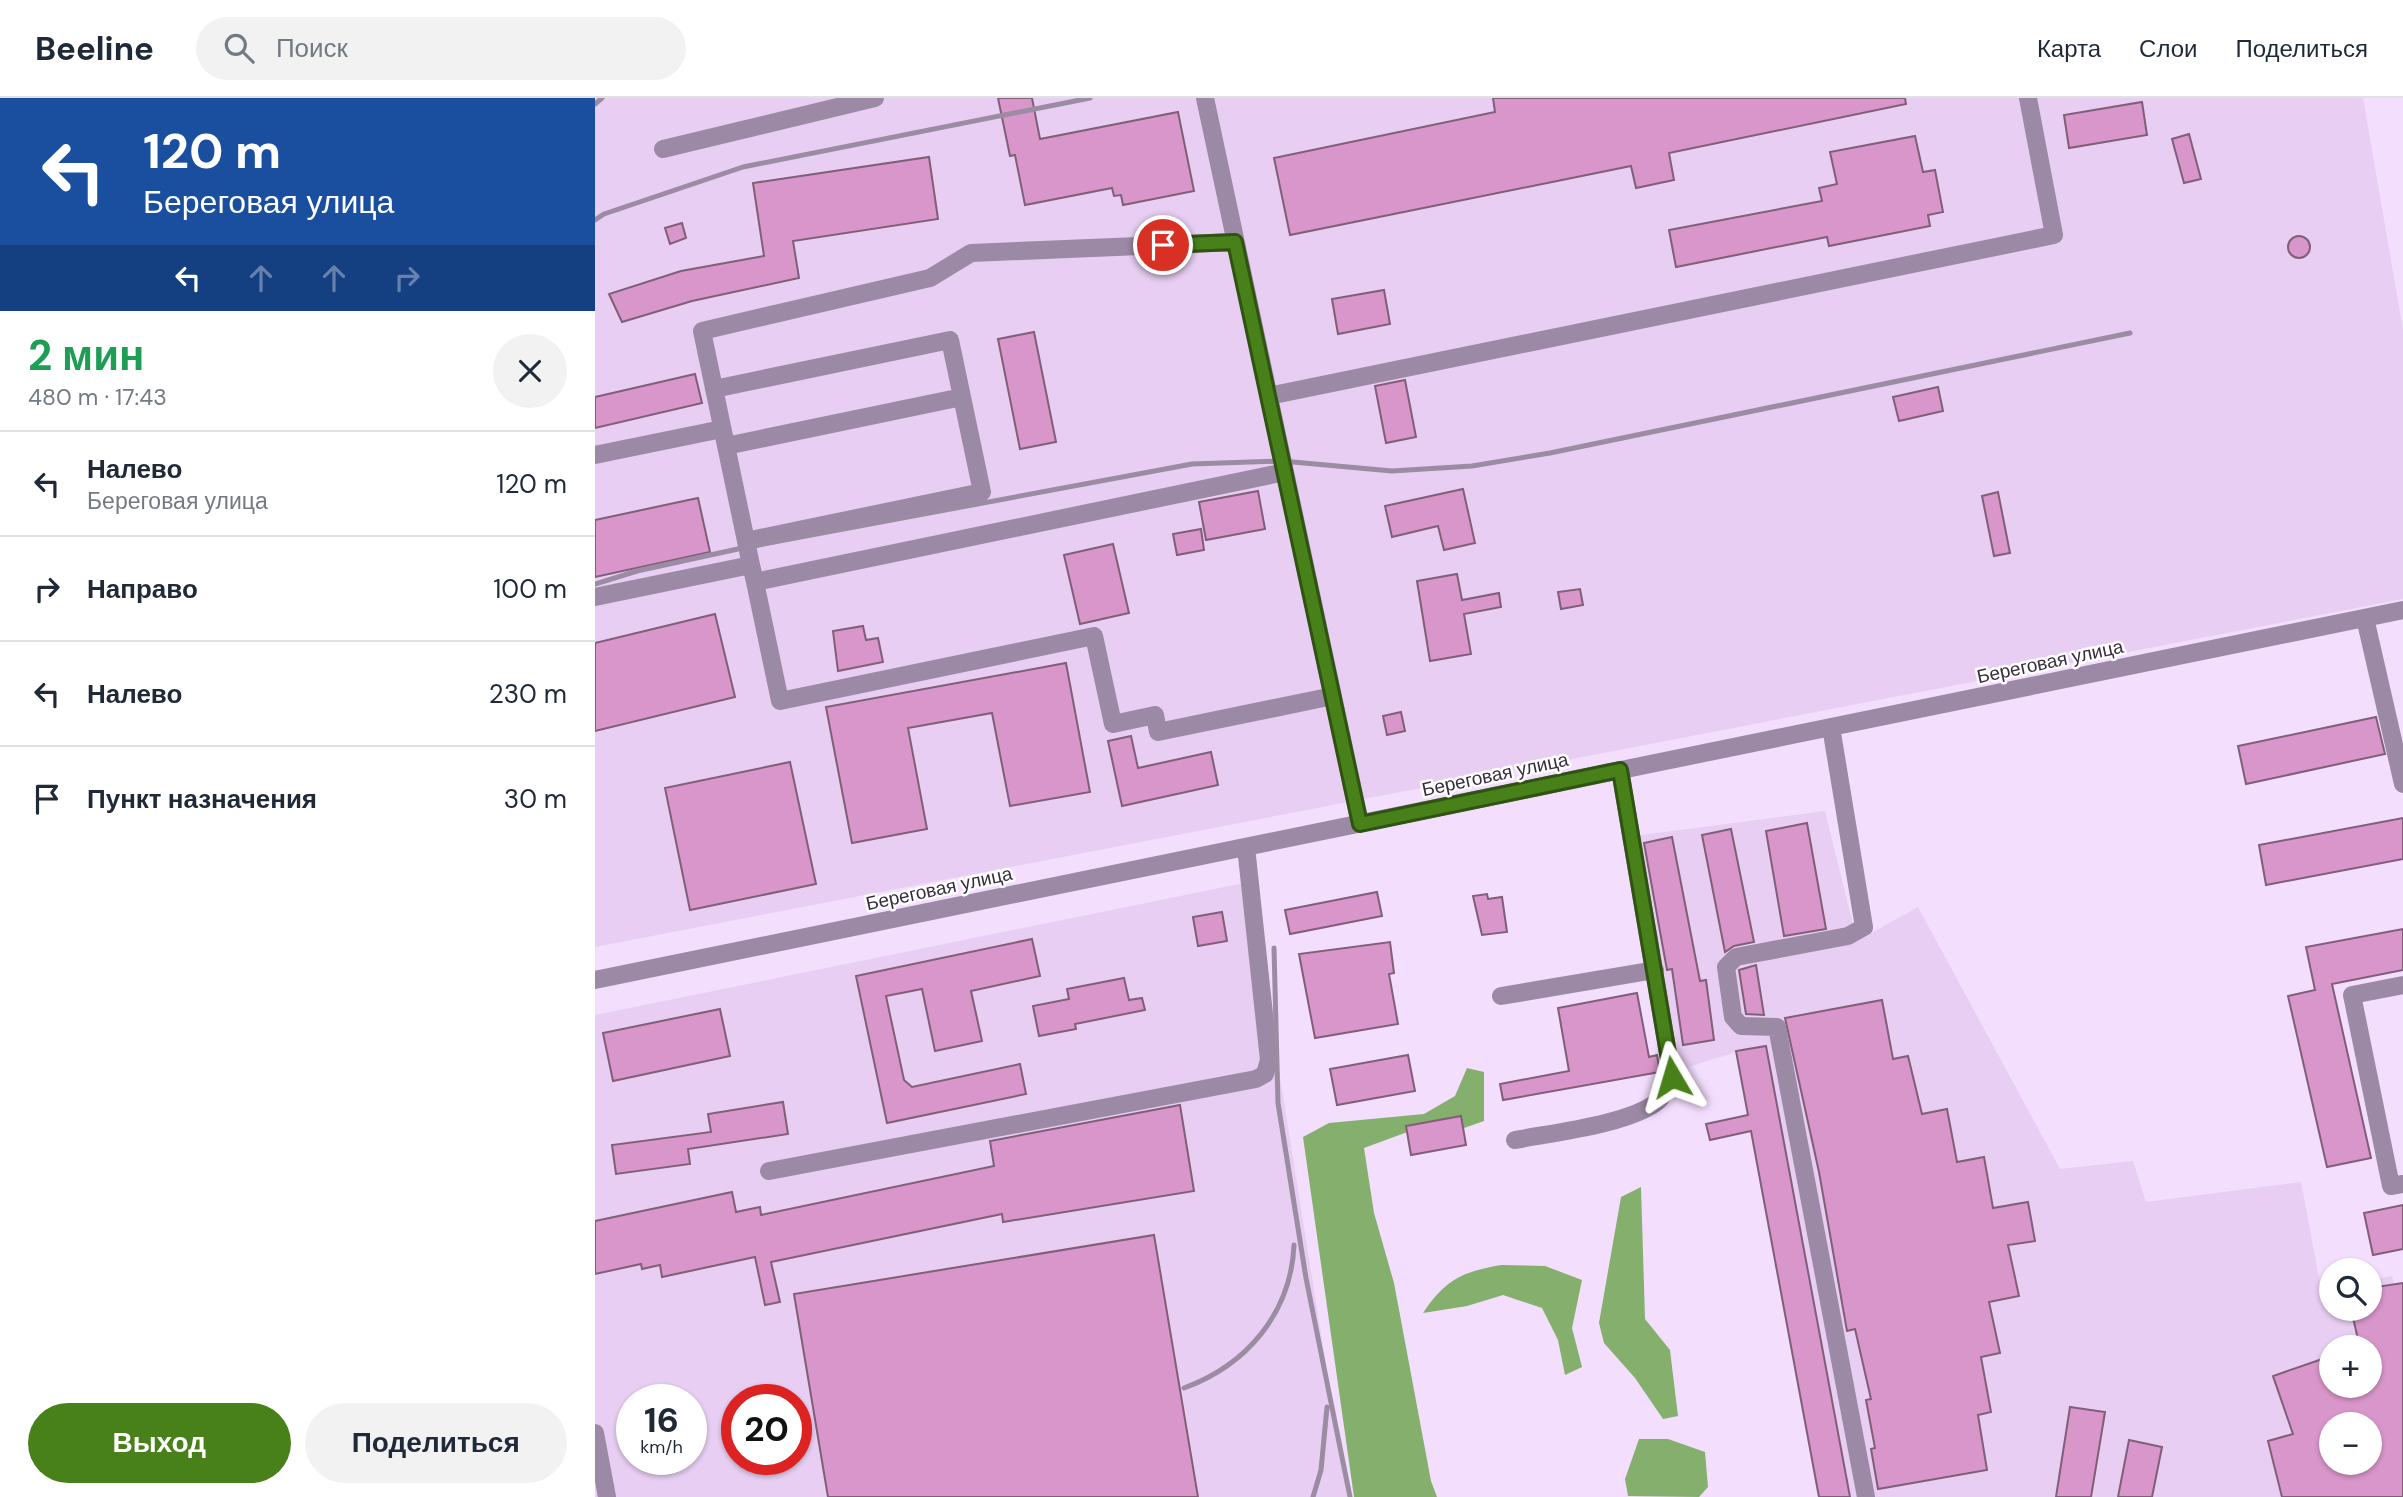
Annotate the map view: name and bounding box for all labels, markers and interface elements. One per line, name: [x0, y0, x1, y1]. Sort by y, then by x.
search box: [196, 17, 686, 80]
text: Beeline: [35, 27, 154, 70]
icon: search: [220, 29, 258, 67]
text: Поиск: [276, 31, 348, 65]
text: Карта: [2037, 33, 2101, 64]
text: Слои: [2139, 33, 2197, 64]
text: Поделиться: [2235, 33, 2368, 64]
text: 120 m: [143, 119, 281, 183]
icon: left: [28, 126, 119, 217]
text: Береговая улица: [143, 181, 394, 223]
pin: [1133, 215, 1193, 275]
icon: arrive: [1144, 226, 1182, 264]
icon: left: [169, 259, 207, 297]
icon: ahead: [242, 259, 280, 297]
icon: ahead: [315, 259, 353, 297]
icon: right: [388, 259, 426, 297]
text: 2 мин: [28, 328, 144, 383]
button: close: [493, 334, 567, 408]
text: 480 m · 17:43: [28, 382, 167, 412]
text: Налево: [87, 452, 182, 486]
icon: left: [28, 465, 66, 503]
text: 120 m: [496, 467, 567, 501]
text: Береговая улица: [87, 486, 268, 516]
icon: right: [28, 570, 66, 608]
text: Направо: [87, 572, 198, 606]
text: 100 m: [493, 572, 567, 606]
street label: Береговая улица: [1974, 634, 2126, 689]
icon: left: [28, 675, 66, 713]
text: Налево: [87, 677, 182, 711]
text: 230 m: [489, 677, 567, 711]
street label: Береговая улица: [1419, 747, 1571, 802]
icon: arrive: [28, 780, 66, 818]
text: Пункт назначения: [87, 782, 317, 816]
text: 30 m: [504, 782, 567, 816]
street label: Береговая улица: [863, 861, 1015, 916]
position arrow: [1635, 1040, 1709, 1114]
map controls: [2319, 1258, 2382, 1475]
button: search: [2319, 1258, 2382, 1321]
button: +: [2319, 1335, 2382, 1398]
speed limit sign: 20: [721, 1384, 812, 1475]
text: 16: [644, 1397, 679, 1443]
button: Выход: [28, 1403, 291, 1483]
button: Поделиться: [305, 1403, 567, 1483]
button: −: [2319, 1412, 2382, 1475]
text: km/h: [640, 1435, 683, 1459]

